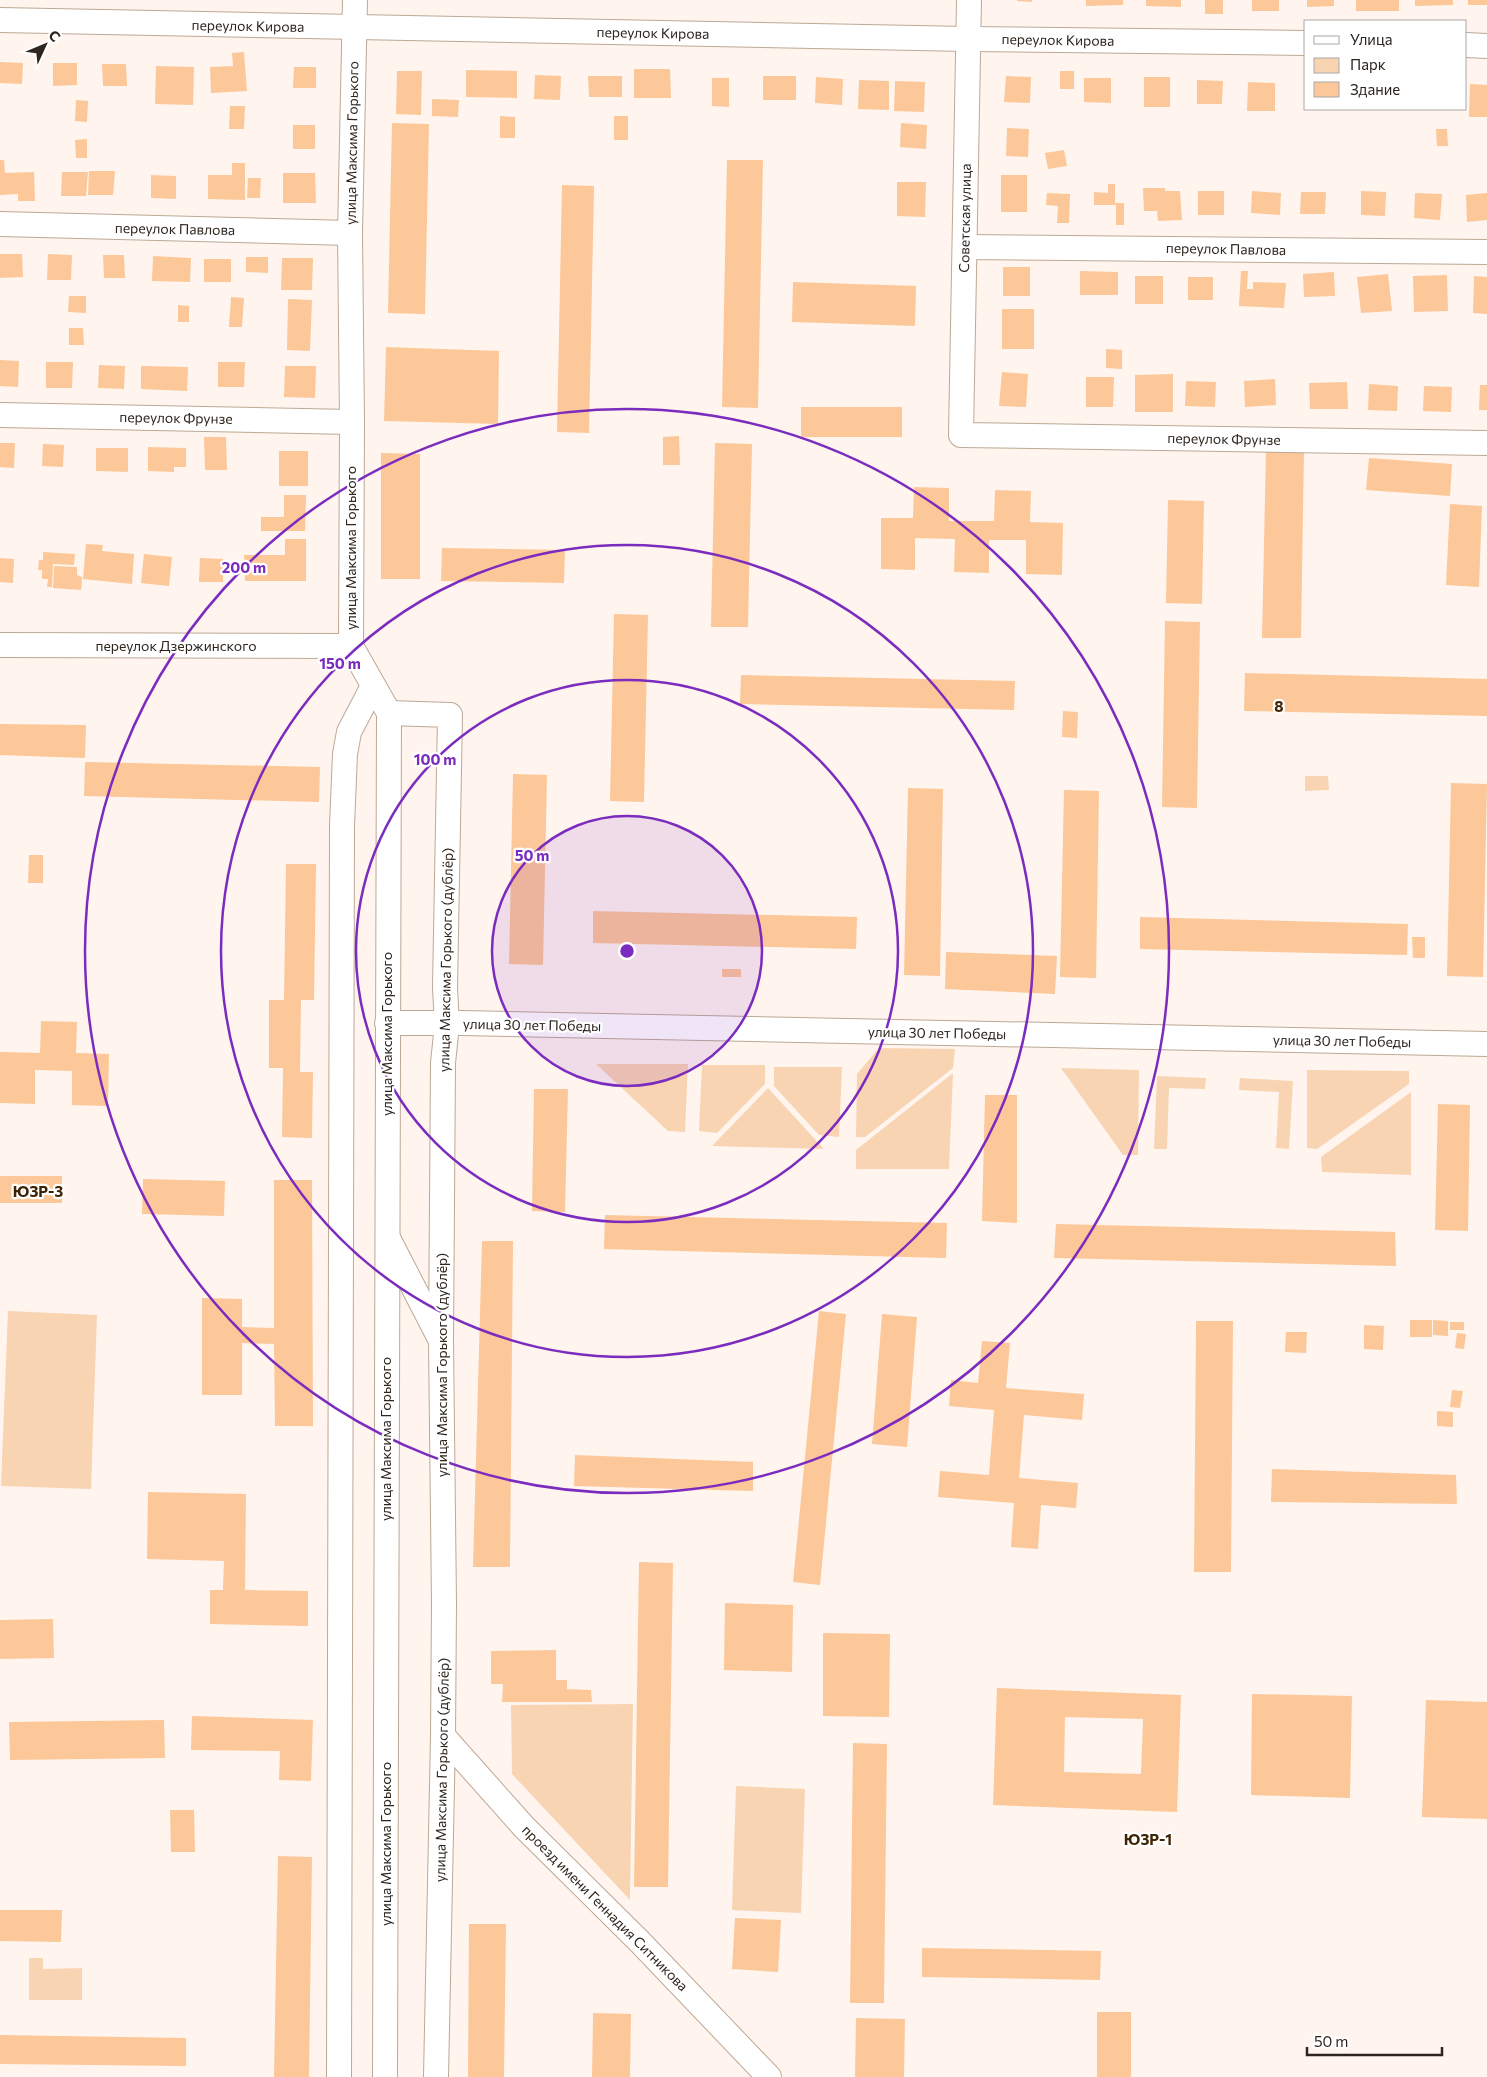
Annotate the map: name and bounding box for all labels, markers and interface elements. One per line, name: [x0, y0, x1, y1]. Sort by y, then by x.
street label: переулок Кирова: [191, 16, 305, 35]
north arrow: [20, 20, 70, 70]
legend: [1304, 20, 1467, 110]
street label: переулок Кирова: [596, 23, 710, 42]
text: С: [45, 26, 64, 45]
street label: переулок Кирова: [1001, 30, 1115, 49]
text: Улица: [1350, 30, 1392, 48]
text: Парк: [1350, 55, 1386, 73]
street label: улица Максима Горького: [342, 61, 361, 225]
text: Здание: [1350, 80, 1400, 98]
street label: Советская улица: [955, 163, 974, 273]
street label: переулок Павлова: [115, 219, 235, 238]
street label: переулок Павлова: [1166, 239, 1286, 258]
street label: переулок Фрунзе: [119, 408, 233, 427]
street label: переулок Фрунзе: [1167, 429, 1281, 448]
street label: улица Максима Горького: [342, 466, 359, 630]
text: 200 m: [222, 558, 266, 576]
street label: переулок Дзержинского: [95, 637, 257, 654]
text: 150 m: [319, 654, 361, 672]
district label: 8: [1274, 697, 1284, 715]
text: 100 m: [414, 750, 456, 768]
text: 50 m: [515, 846, 549, 864]
street label: улица Максима Горького (дублёр): [435, 848, 456, 1072]
centre of rings: [618, 942, 636, 960]
street label: улица Максима Горького: [378, 952, 395, 1116]
street label: улица 30 лет Победы: [463, 1015, 601, 1034]
street label: улица 30 лет Победы: [868, 1023, 1006, 1042]
street label: улица 30 лет Победы: [1273, 1031, 1411, 1050]
district label: ЮЗР-3: [13, 1182, 63, 1200]
street label: улица Максима Горького (дублёр): [433, 1253, 450, 1477]
street label: улица Максима Горького: [377, 1357, 394, 1521]
street label: улица Максима Горького (дублёр): [431, 1658, 452, 1882]
street label: улица Максима Горького: [377, 1762, 394, 1926]
street label: проезд имени Геннадия Ситникова: [519, 1821, 692, 1994]
district label: ЮЗР-1: [1124, 1830, 1172, 1848]
scale bar: [1307, 2024, 1442, 2056]
text: 50 m: [1314, 2032, 1348, 2050]

